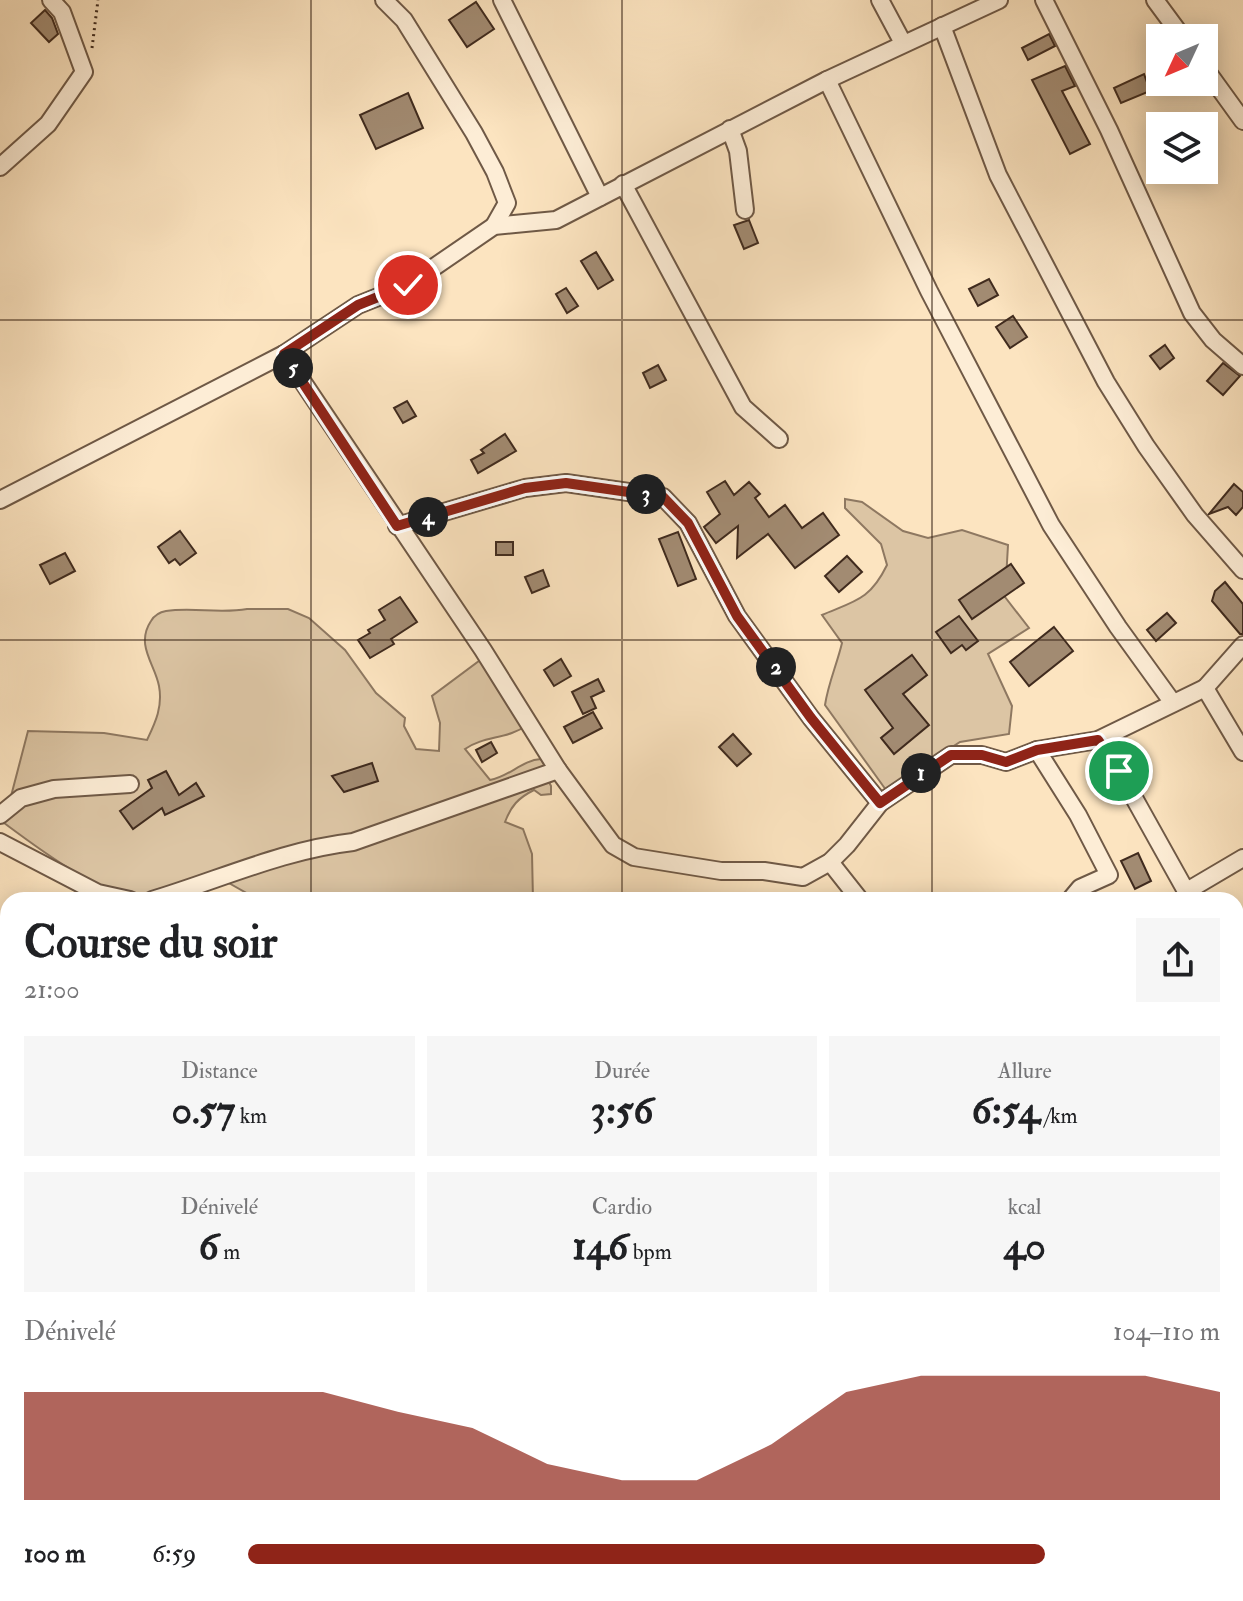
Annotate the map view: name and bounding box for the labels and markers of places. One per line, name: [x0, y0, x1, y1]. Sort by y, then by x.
pin: [374, 251, 442, 319]
pin: 5: [273, 348, 313, 388]
pin: 3: [626, 474, 666, 514]
pin: 4: [408, 497, 448, 537]
pin: 2: [756, 647, 796, 687]
pin: [1085, 737, 1153, 805]
pin: 1: [901, 753, 941, 793]

